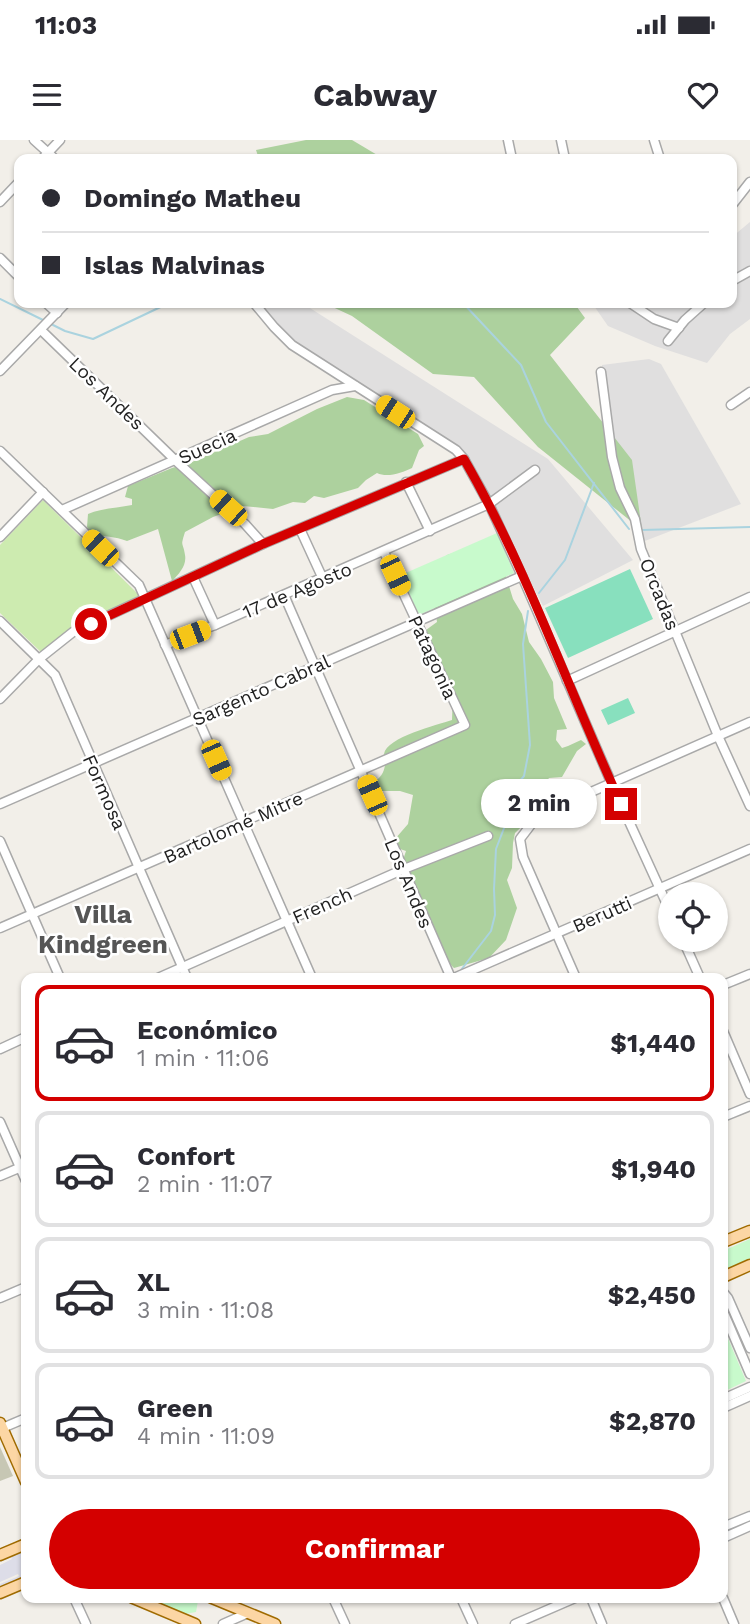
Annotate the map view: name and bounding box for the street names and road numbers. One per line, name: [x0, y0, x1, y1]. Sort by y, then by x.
street label: Los Andes: [64, 352, 149, 435]
street label: Suecia: [175, 423, 240, 469]
street label: Orcadas: [635, 555, 684, 634]
street label: 17 de Agosto: [239, 557, 355, 624]
street label: Patagonia: [403, 612, 462, 703]
street label: Sargento Cabral: [189, 650, 334, 731]
street label: Formosa: [78, 751, 131, 834]
street label: Bartolomé Mitre: [160, 786, 306, 868]
street label: Los Andes: [379, 835, 438, 932]
street label: French: [289, 882, 356, 929]
street label: Berutti: [569, 891, 635, 938]

